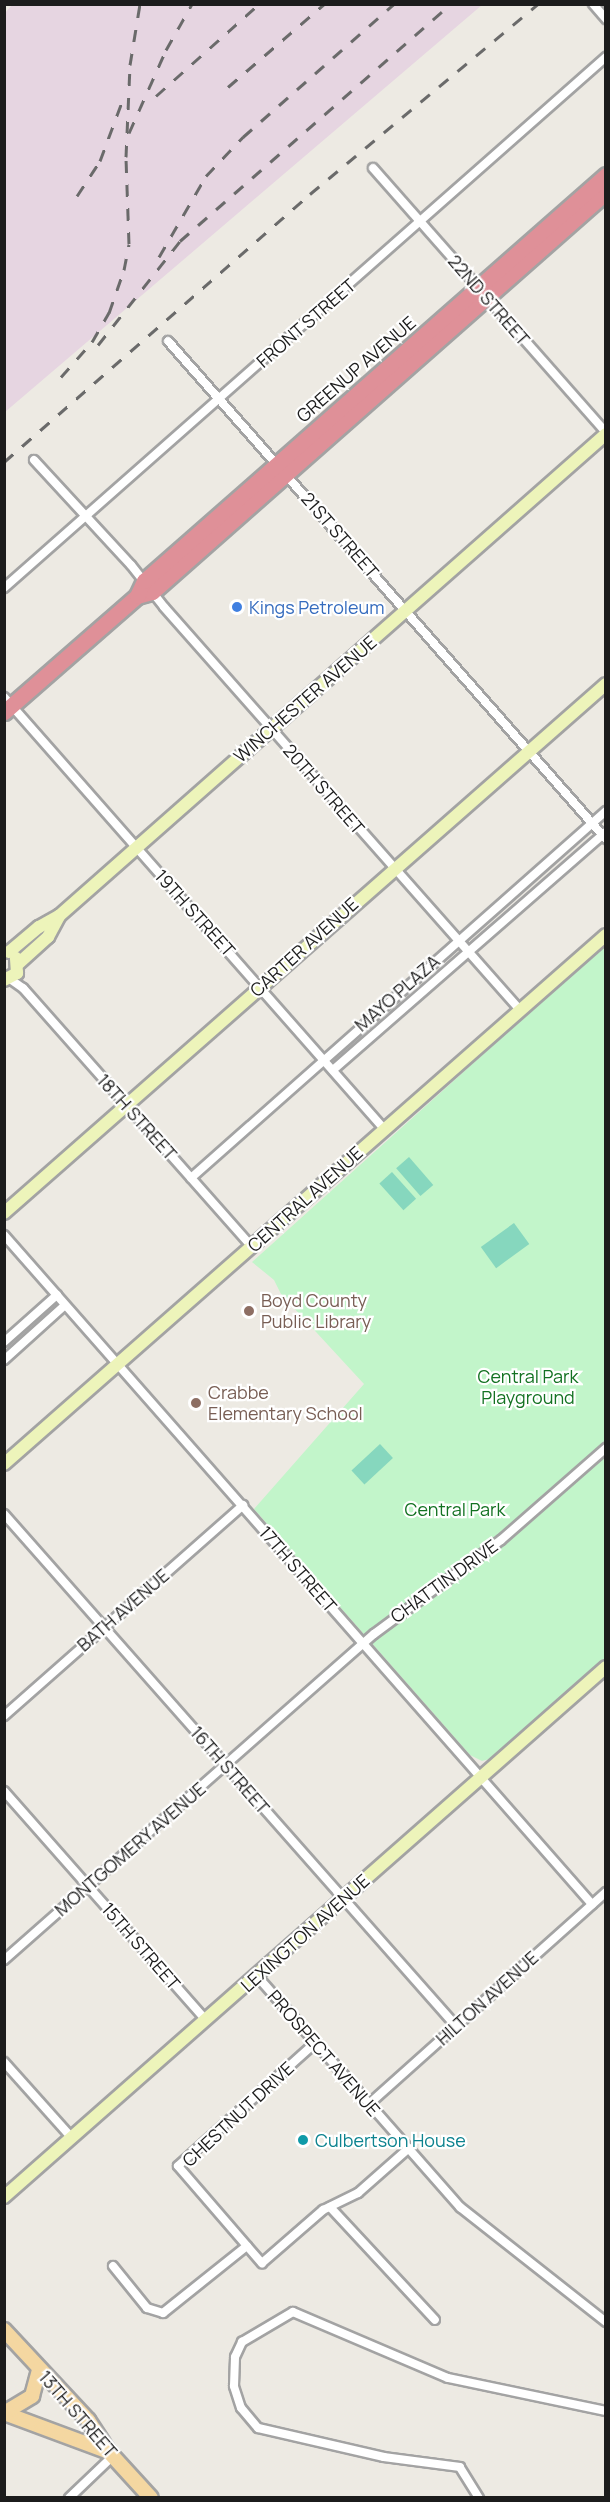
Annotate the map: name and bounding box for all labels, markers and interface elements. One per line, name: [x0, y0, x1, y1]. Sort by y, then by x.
street label: 22ND STREET: [444, 250, 534, 350]
street label: FRONT STREET: [252, 274, 360, 372]
street label: GREENUP AVENUE: [292, 311, 420, 427]
street label: 21ST STREET: [297, 487, 383, 583]
place label: Kings Petroleum: [249, 596, 384, 618]
marker: Kings Petroleum: [230, 600, 244, 614]
street label: WINCHESTER AVENUE: [229, 631, 381, 767]
street label: 20TH STREET: [279, 740, 369, 838]
street label: 19TH STREET: [150, 865, 240, 961]
street label: CARTER AVENUE: [246, 893, 362, 1001]
street label: MAYO PLAZA: [350, 950, 444, 1036]
street label: 18TH STREET: [93, 1069, 181, 1165]
street label: CENTRAL AVENUE: [243, 1141, 367, 1257]
place label: Boyd County Public Library: [261, 1290, 371, 1332]
marker: Boyd County Public Library: [242, 1304, 256, 1318]
park label: Central Park Playground: [478, 1366, 578, 1408]
place label: Crabbe Elementary School: [208, 1382, 363, 1424]
marker: Crabbe Elementary School: [189, 1396, 203, 1410]
park label: Central Park: [405, 1498, 505, 1520]
street label: 17TH STREET: [255, 1521, 341, 1617]
street label: CHATTIN DRIVE: [386, 1535, 502, 1627]
street label: BATH AVENUE: [73, 1564, 173, 1656]
street label: 16TH STREET: [186, 1722, 274, 1818]
street label: MONTGOMERY AVENUE: [50, 1777, 210, 1921]
street label: LEXINGTON AVENUE: [236, 1870, 374, 1996]
street label: 15TH STREET: [97, 1898, 185, 1994]
street label: HILTON AVENUE: [431, 1946, 543, 2050]
street label: PROSPECT AVENUE: [263, 1985, 385, 2121]
street label: CHESTNUT DRIVE: [178, 2057, 298, 2171]
place label: Culbertson House: [315, 2129, 466, 2151]
marker: Culbertson House: [296, 2133, 310, 2147]
street label: 13TH STREET: [34, 2366, 122, 2462]

